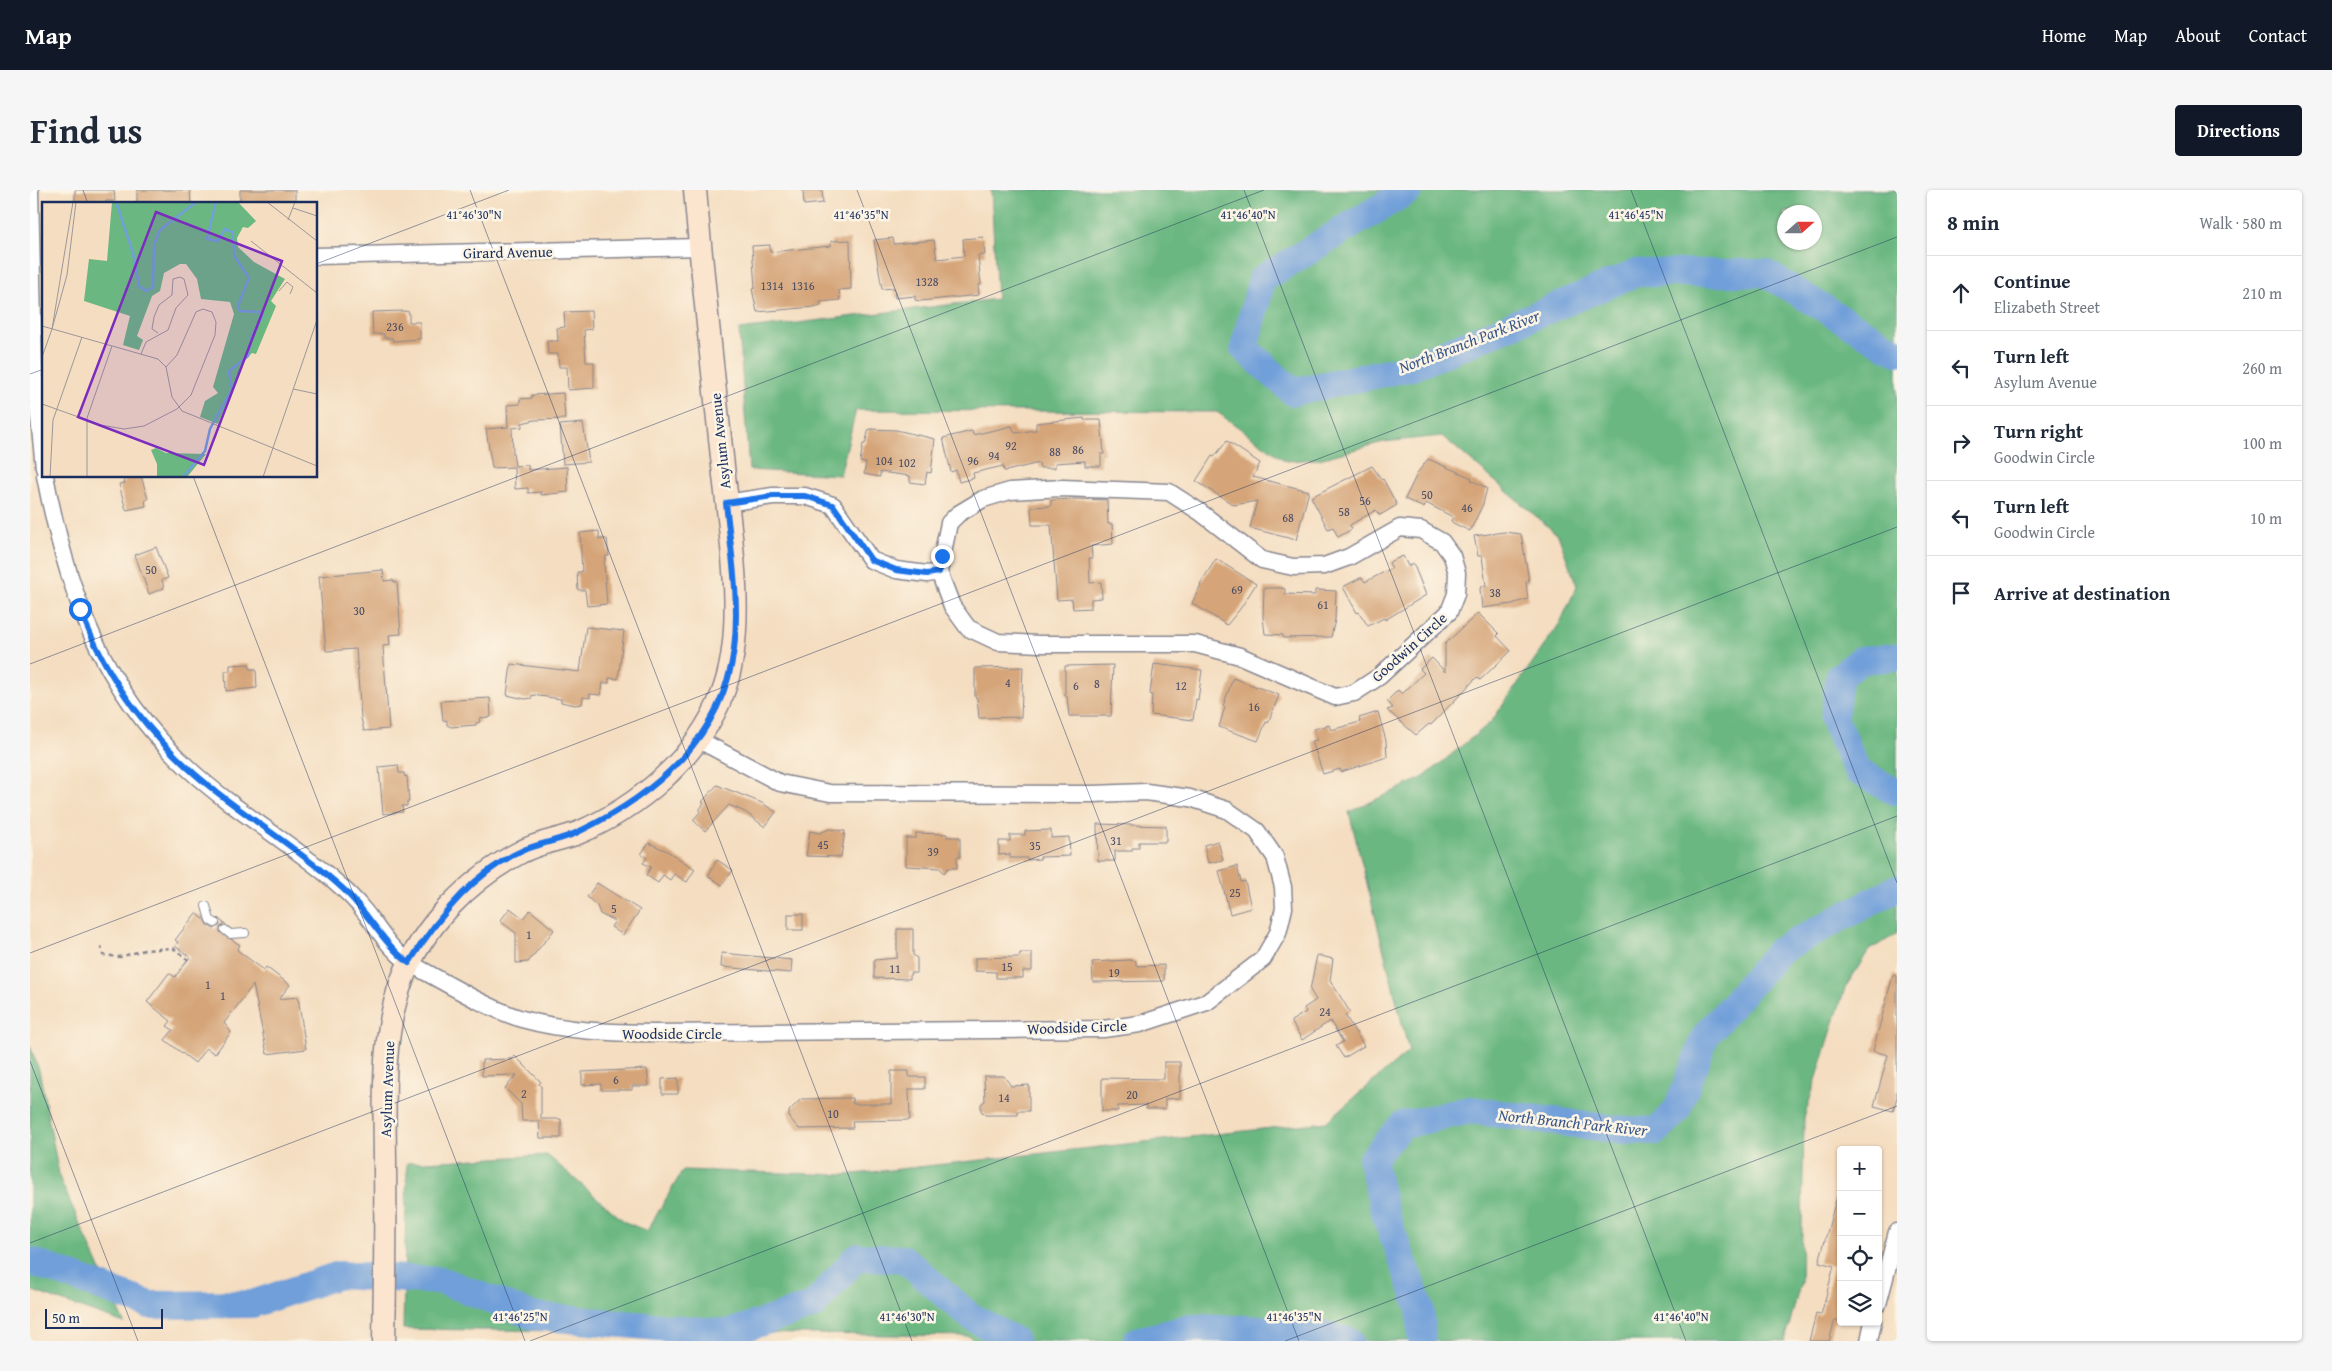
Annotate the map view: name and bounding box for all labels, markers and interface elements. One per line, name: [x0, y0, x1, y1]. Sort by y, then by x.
text: Map: [25, 18, 72, 53]
text: Home: [2042, 22, 2086, 49]
text: Map: [2114, 22, 2147, 49]
text: About: [2175, 22, 2221, 49]
text: Contact: [2249, 22, 2307, 49]
text: Find us: [30, 105, 143, 156]
button: Directions: [2175, 105, 2302, 156]
inset map: [42, 202, 318, 478]
north arrow: [1777, 205, 1822, 250]
text: 41°46'30"N: [446, 206, 502, 223]
text: 41°46'35"N: [833, 206, 889, 223]
text: 41°46'40"N: [1220, 206, 1276, 223]
text: 41°46'45"N: [1608, 206, 1664, 223]
text: 8 min: [1947, 207, 1999, 238]
text: Walk · 580 m: [2199, 211, 2282, 235]
street label: Girard Avenue: [463, 241, 553, 263]
text: Continue: [1994, 267, 2071, 295]
house number: 1328: [915, 273, 939, 290]
house number: 1314: [760, 277, 784, 294]
house number: 1316: [791, 277, 815, 294]
icon: ahead: [1947, 279, 1975, 307]
text: 210 m: [2242, 281, 2282, 305]
text: Elizabeth Street: [1994, 295, 2100, 319]
water label: North Branch Park River: [1394, 303, 1544, 379]
house number: 236: [386, 318, 404, 335]
text: Turn left: [1994, 342, 2069, 370]
icon: left: [1947, 354, 1975, 382]
text: 260 m: [2242, 356, 2282, 380]
text: Asylum Avenue: [1994, 370, 2097, 394]
street label: Asylum Avenue: [705, 392, 735, 490]
text: Turn right: [1994, 417, 2083, 445]
icon: right: [1947, 429, 1975, 457]
text: 100 m: [2242, 431, 2282, 455]
house number: 92: [1005, 437, 1017, 454]
house number: 86: [1072, 441, 1084, 458]
house number: 88: [1049, 443, 1061, 460]
text: Goodwin Circle: [1994, 445, 2095, 469]
house number: 94: [988, 447, 1000, 464]
house number: 104: [875, 452, 893, 469]
house number: 96: [967, 452, 979, 469]
house number: 102: [898, 454, 916, 471]
house number: 50: [1421, 486, 1433, 503]
house number: 56: [1359, 492, 1371, 509]
text: Turn left: [1994, 492, 2069, 520]
house number: 46: [1461, 499, 1473, 516]
house number: 58: [1338, 503, 1350, 520]
icon: left: [1947, 504, 1975, 532]
text: 10 m: [2250, 506, 2282, 530]
house number: 68: [1282, 509, 1294, 526]
text: Goodwin Circle: [1994, 520, 2095, 544]
route end: [931, 545, 954, 568]
house number: 50: [145, 561, 157, 578]
icon: arrive: [1947, 579, 1975, 607]
text: Arrive at destination: [1994, 579, 2170, 607]
house number: 69: [1231, 581, 1243, 598]
house number: 38: [1489, 584, 1501, 601]
house number: 61: [1317, 596, 1329, 613]
route start: [69, 598, 92, 621]
house number: 30: [353, 602, 365, 619]
street label: Goodwin Circle: [1367, 608, 1451, 686]
house number: 4: [1005, 674, 1011, 691]
house number: 8: [1094, 675, 1100, 692]
house number: 6: [1073, 677, 1079, 694]
house number: 12: [1175, 677, 1187, 694]
house number: 16: [1248, 698, 1260, 715]
house number: 31: [1110, 832, 1122, 849]
house number: 45: [817, 836, 829, 853]
house number: 35: [1029, 837, 1041, 854]
house number: 39: [927, 843, 939, 860]
house number: 25: [1229, 884, 1241, 901]
house number: 5: [611, 900, 617, 917]
house number: 1: [526, 926, 532, 943]
house number: 15: [1001, 958, 1013, 975]
house number: 11: [889, 960, 901, 977]
house number: 19: [1108, 964, 1120, 981]
house number: 1: [205, 976, 211, 993]
house number: 1: [220, 987, 226, 1004]
house number: 24: [1319, 1003, 1331, 1020]
street label: Woodside Circle: [1027, 1015, 1127, 1039]
street label: Woodside Circle: [622, 1023, 722, 1044]
street label: Asylum Avenue: [375, 1040, 399, 1138]
house number: 6: [613, 1071, 619, 1088]
house number: 2: [521, 1085, 527, 1102]
house number: 20: [1126, 1086, 1138, 1103]
house number: 14: [998, 1089, 1010, 1106]
water label: North Branch Park River: [1496, 1102, 1650, 1142]
house number: 10: [827, 1105, 839, 1122]
map controls: [1837, 1146, 1882, 1326]
button: +: [1837, 1146, 1882, 1191]
button: −: [1837, 1191, 1882, 1236]
button: locate: [1837, 1236, 1882, 1281]
button: layers: [1837, 1281, 1882, 1326]
scale bar: [45, 1306, 162, 1329]
text: 50 m: [52, 1308, 80, 1328]
text: 41°46'25"N: [492, 1308, 548, 1325]
text: 41°46'30"N: [879, 1308, 935, 1325]
text: 41°46'35"N: [1266, 1308, 1322, 1325]
text: 41°46'40"N: [1653, 1308, 1709, 1325]

